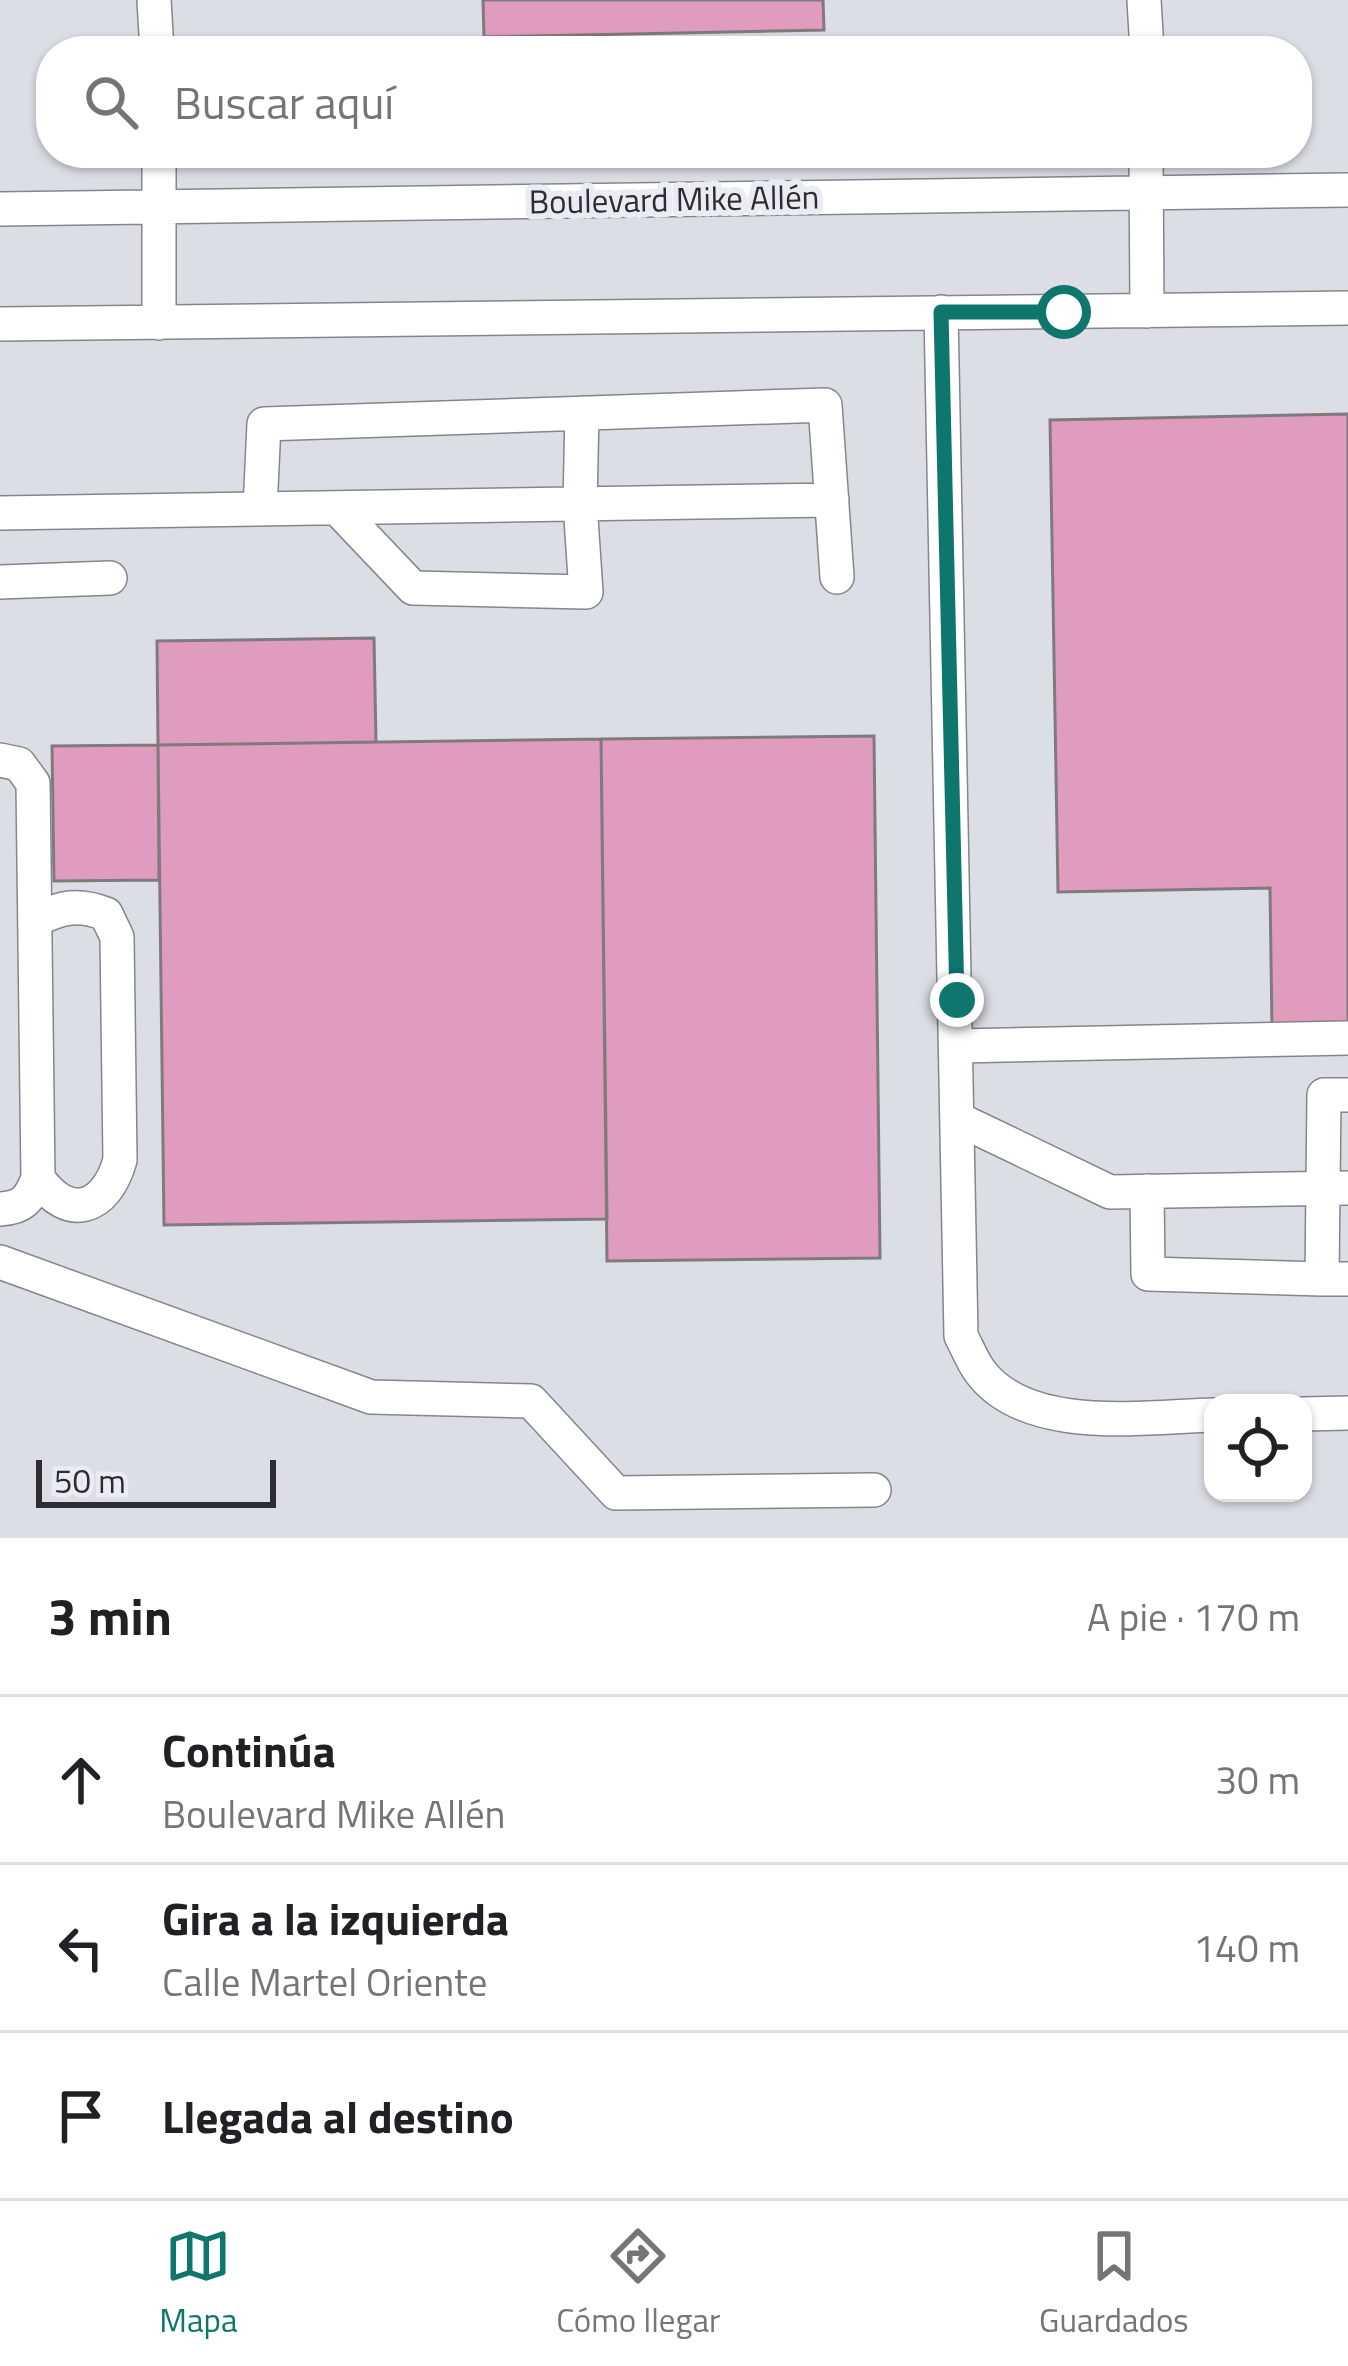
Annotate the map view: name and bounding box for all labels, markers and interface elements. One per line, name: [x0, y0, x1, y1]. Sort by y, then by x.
search box: [36, 36, 1312, 168]
text: Buscar aquí: [174, 68, 394, 136]
icon: search: [78, 69, 144, 135]
street label: Boulevard Mike Allén: [528, 171, 820, 227]
route start: [1037, 285, 1091, 339]
route end: [930, 973, 984, 1027]
map controls: [1204, 1394, 1312, 1502]
button: locate: [1204, 1394, 1312, 1502]
scale bar: [36, 1454, 276, 1507]
text: 50 m: [54, 1456, 126, 1506]
text: 3 min: [48, 1577, 172, 1655]
text: A pie · 170 m: [1087, 1587, 1300, 1646]
text: Continúa: [162, 1716, 336, 1784]
icon: ahead: [48, 1747, 114, 1813]
text: 30 m: [1215, 1750, 1300, 1809]
text: Boulevard Mike Allén: [162, 1784, 506, 1843]
text: Gira a la izquierda: [162, 1884, 509, 1952]
icon: left: [48, 1915, 114, 1981]
text: 140 m: [1193, 1918, 1300, 1977]
text: Calle Martel Oriente: [162, 1952, 488, 2011]
text: Llegada al destino: [162, 2082, 514, 2150]
icon: arrive: [48, 2083, 114, 2149]
tab: Mapa: [159, 2223, 238, 2345]
tab: Cómo llegar: [556, 2223, 720, 2345]
tab: Guardados: [1039, 2223, 1189, 2345]

